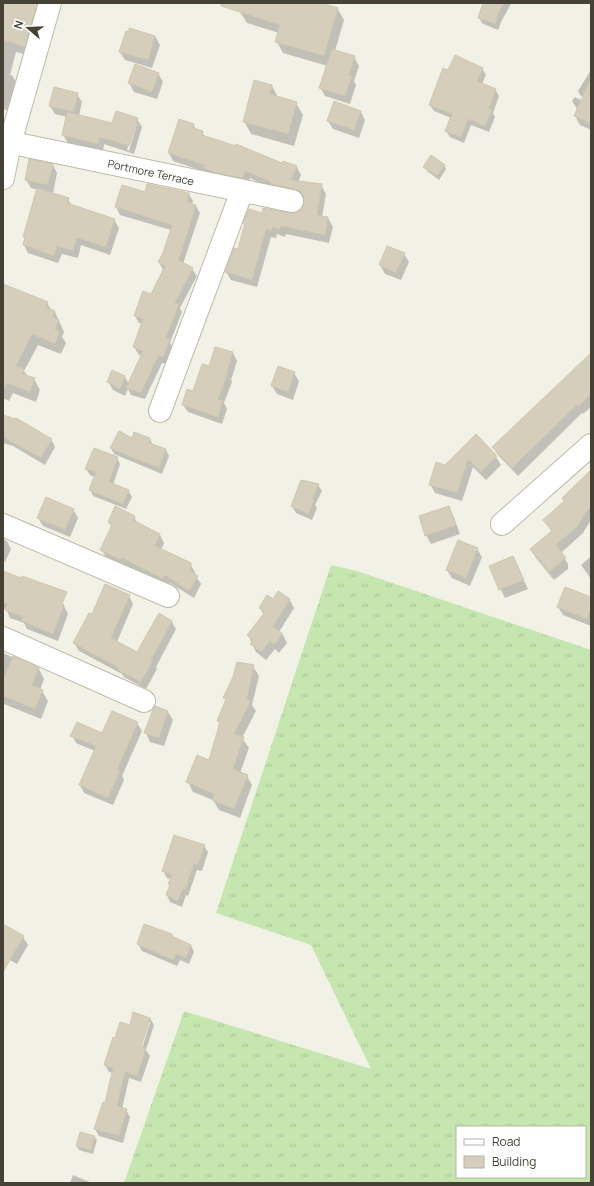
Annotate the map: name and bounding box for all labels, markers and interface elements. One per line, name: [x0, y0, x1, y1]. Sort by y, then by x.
north arrow: [8, 8, 48, 48]
text: N: [10, 18, 26, 31]
street label: Portmore Terrace: [106, 156, 196, 189]
legend: [456, 1126, 586, 1178]
text: Road: [492, 1133, 520, 1150]
text: Building: [492, 1153, 536, 1170]

